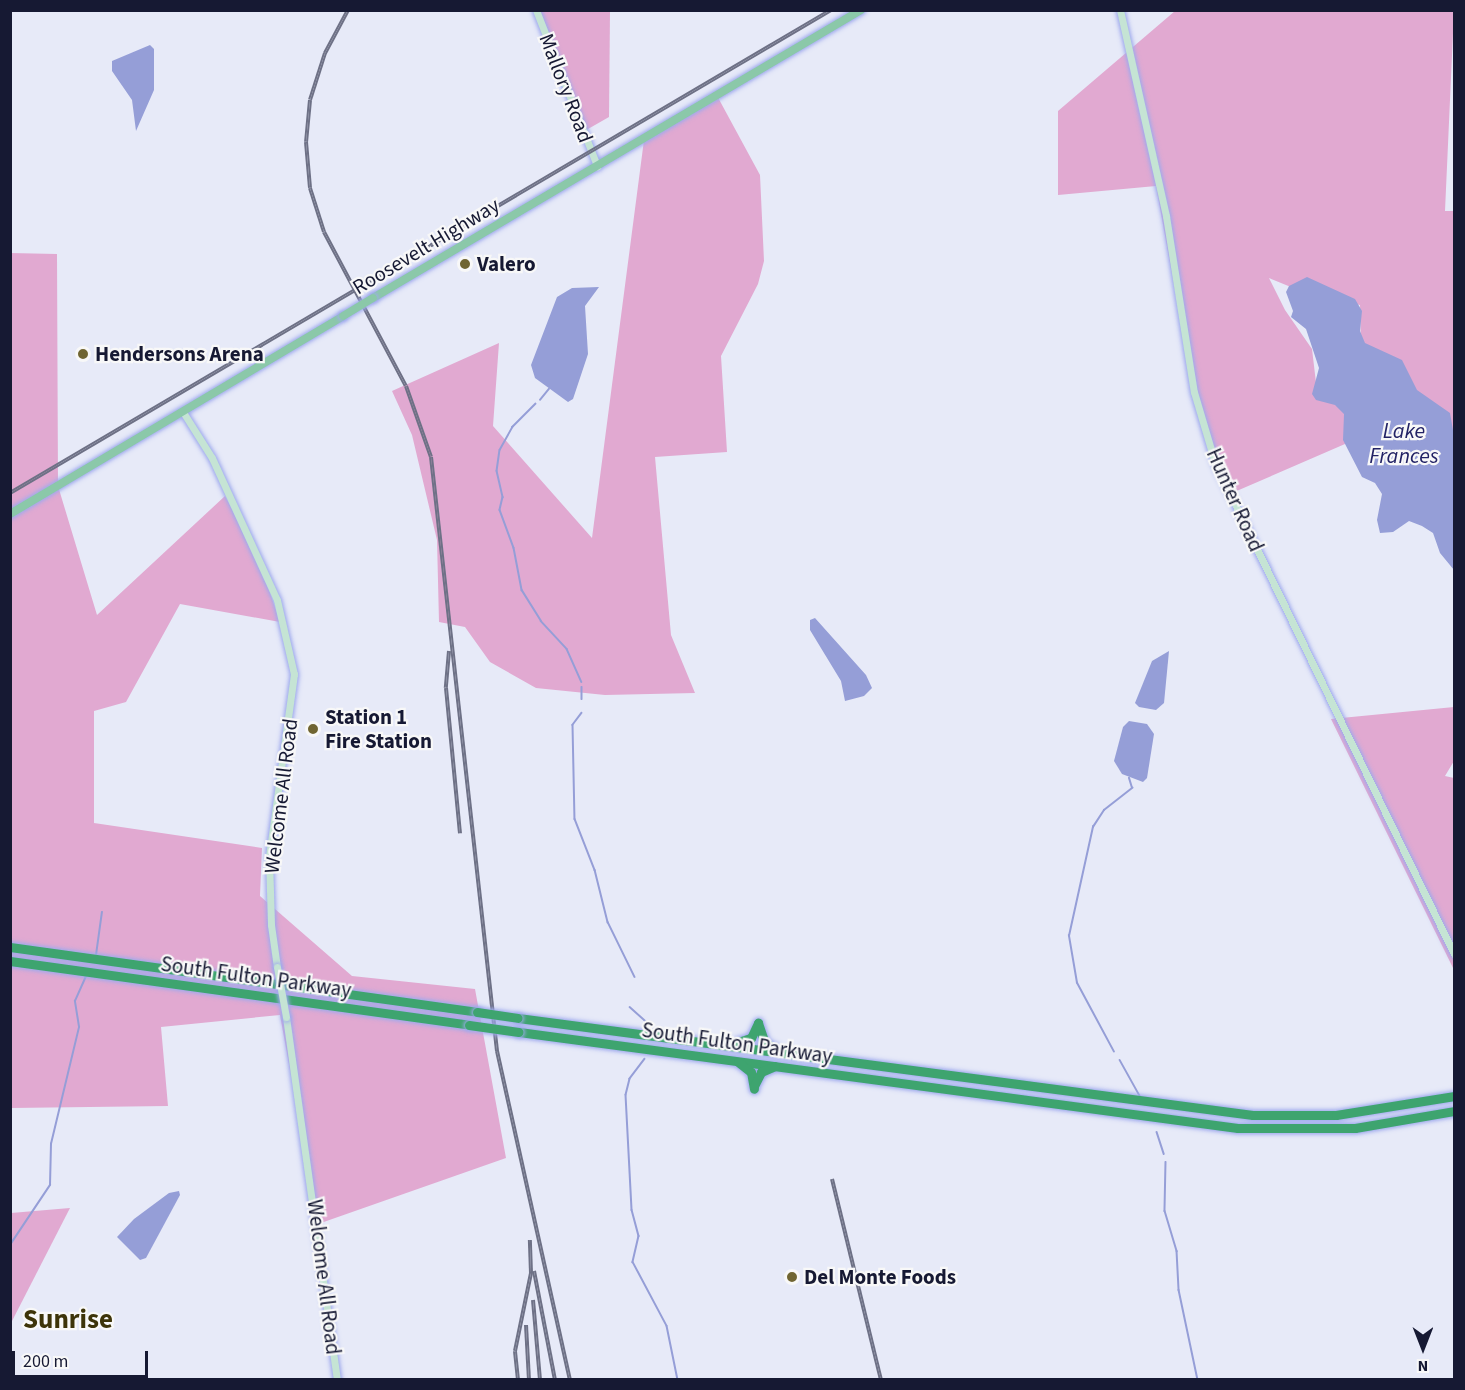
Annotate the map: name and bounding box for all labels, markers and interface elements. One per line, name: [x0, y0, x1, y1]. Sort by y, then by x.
street label: Mallory Road: [534, 30, 598, 146]
street label: Roosevelt Highway: [348, 192, 504, 300]
place label: Valero: [477, 251, 536, 277]
marker: Valero: [458, 257, 472, 271]
place label: Hendersons Arena: [95, 341, 264, 367]
marker: Hendersons Arena: [76, 347, 90, 361]
water label: Lake Frances: [1369, 418, 1439, 470]
street label: Hunter Road: [1201, 444, 1269, 556]
place label: Station 1 Fire Station: [325, 704, 432, 754]
street label: Welcome All Road: [259, 717, 303, 875]
marker: Station 1 Fire Station: [306, 722, 320, 736]
street label: South Fulton Parkway: [159, 951, 353, 1003]
street label: South Fulton Parkway: [640, 1017, 834, 1069]
street label: Welcome All Road: [302, 1198, 346, 1356]
place label: Del Monte Foods: [804, 1264, 956, 1290]
marker: Del Monte Foods: [785, 1270, 799, 1284]
district label: Sunrise: [23, 1304, 113, 1336]
north arrow: [1393, 1318, 1453, 1378]
scale bar: [15, 1339, 152, 1377]
text: 200 m: [23, 1349, 68, 1374]
text: N: [1418, 1355, 1428, 1377]

